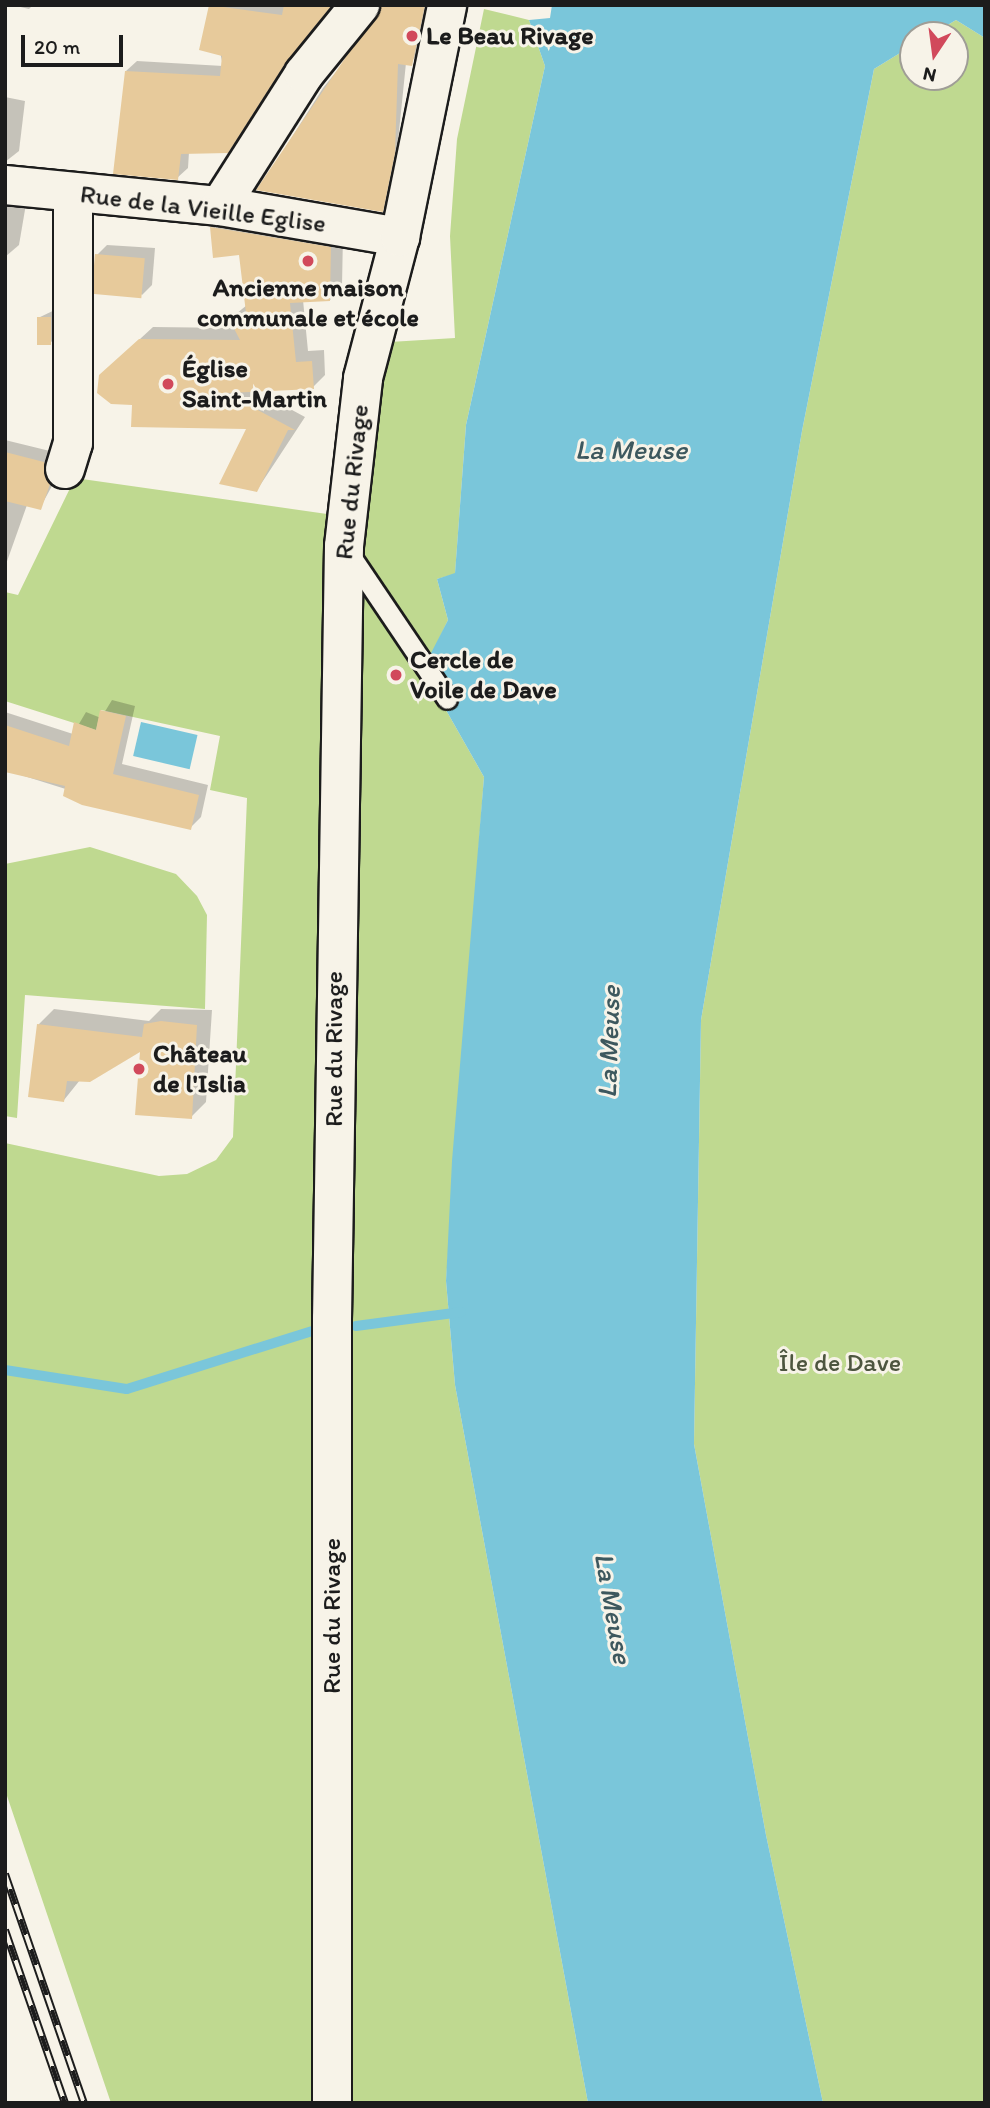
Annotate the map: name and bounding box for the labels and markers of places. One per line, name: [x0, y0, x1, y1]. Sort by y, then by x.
place label: Le Beau Rivage: [426, 20, 593, 52]
marker: Le Beau Rivage: [404, 28, 420, 44]
marker: Ancienne maison communale et école: [300, 253, 316, 269]
place label: Ancienne maison communale et école: [197, 272, 419, 334]
place label: Église Saint-Martin: [182, 353, 327, 414]
marker: Église Saint-Martin: [160, 376, 176, 392]
place label: Cercle de Voile de Dave: [410, 644, 557, 706]
marker: Cercle de Voile de Dave: [388, 667, 404, 683]
place label: Château de l'Islia: [153, 1038, 247, 1100]
marker: Château de l'Islia: [131, 1061, 147, 1077]

